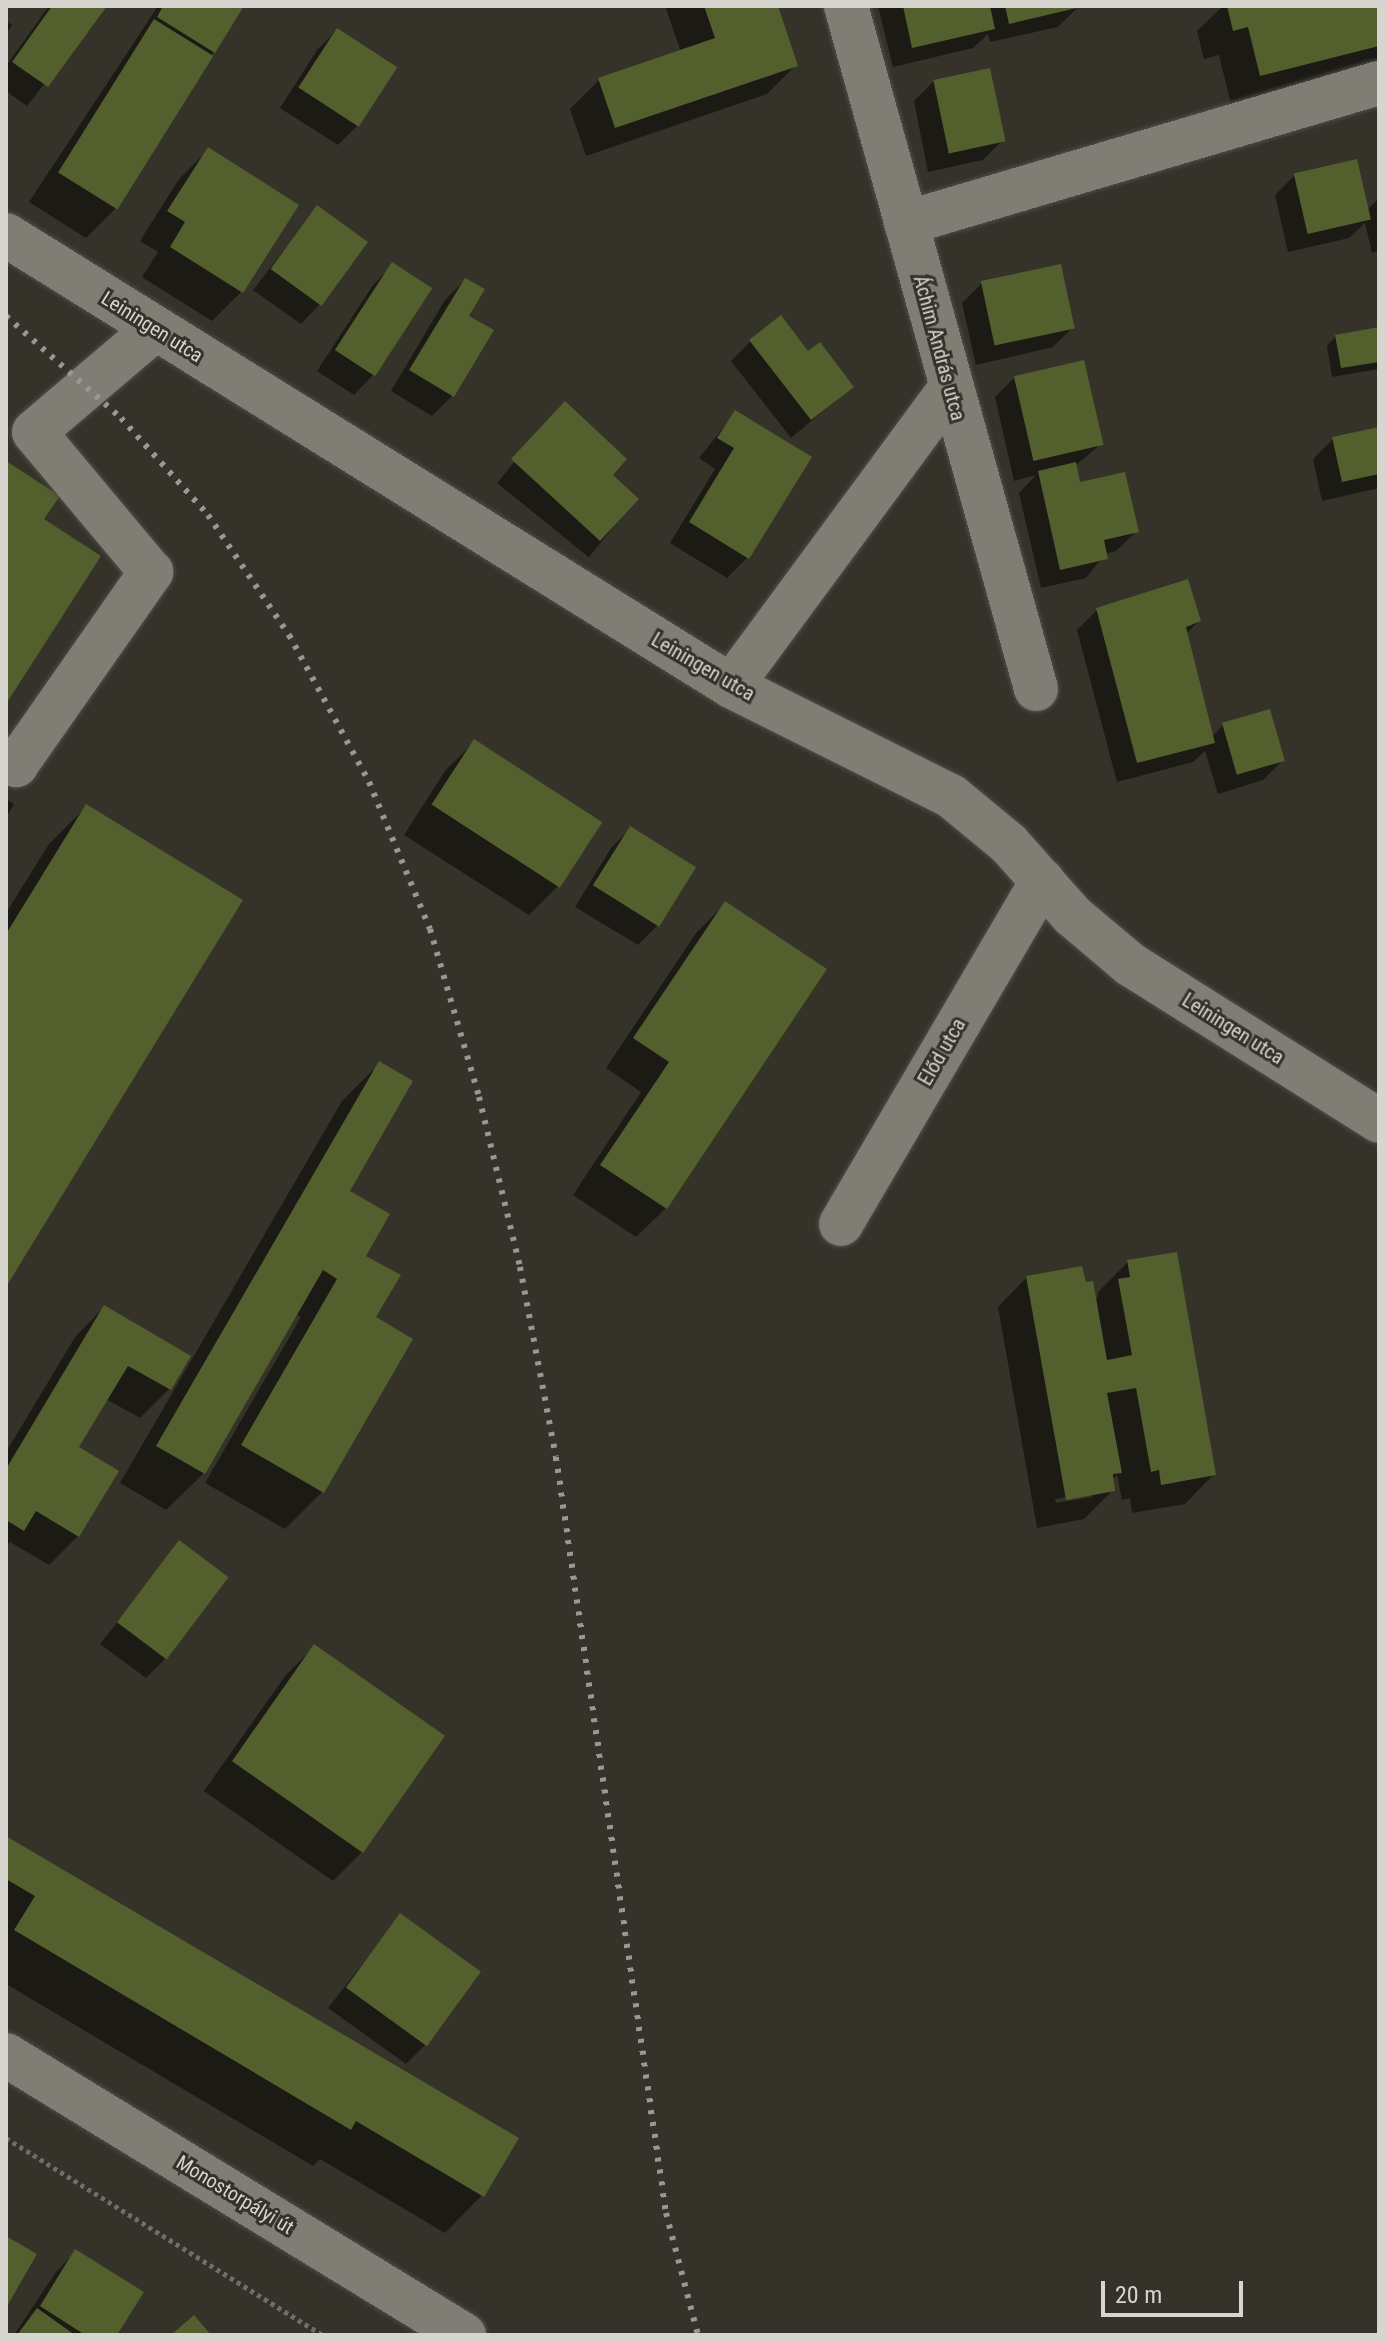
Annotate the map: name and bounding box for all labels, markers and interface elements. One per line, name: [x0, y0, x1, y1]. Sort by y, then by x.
street label: Áchim András utca: [908, 273, 970, 423]
street label: Leiningen utca: [97, 286, 207, 368]
street label: Leiningen utca: [647, 628, 759, 706]
street label: Leiningen utca: [1178, 988, 1288, 1070]
street label: Előd utca: [913, 1014, 971, 1090]
street label: Monostorpályi út: [172, 2150, 298, 2240]
scale bar: [1105, 2265, 1247, 2315]
text: 20 m: [1115, 2281, 1162, 2309]

